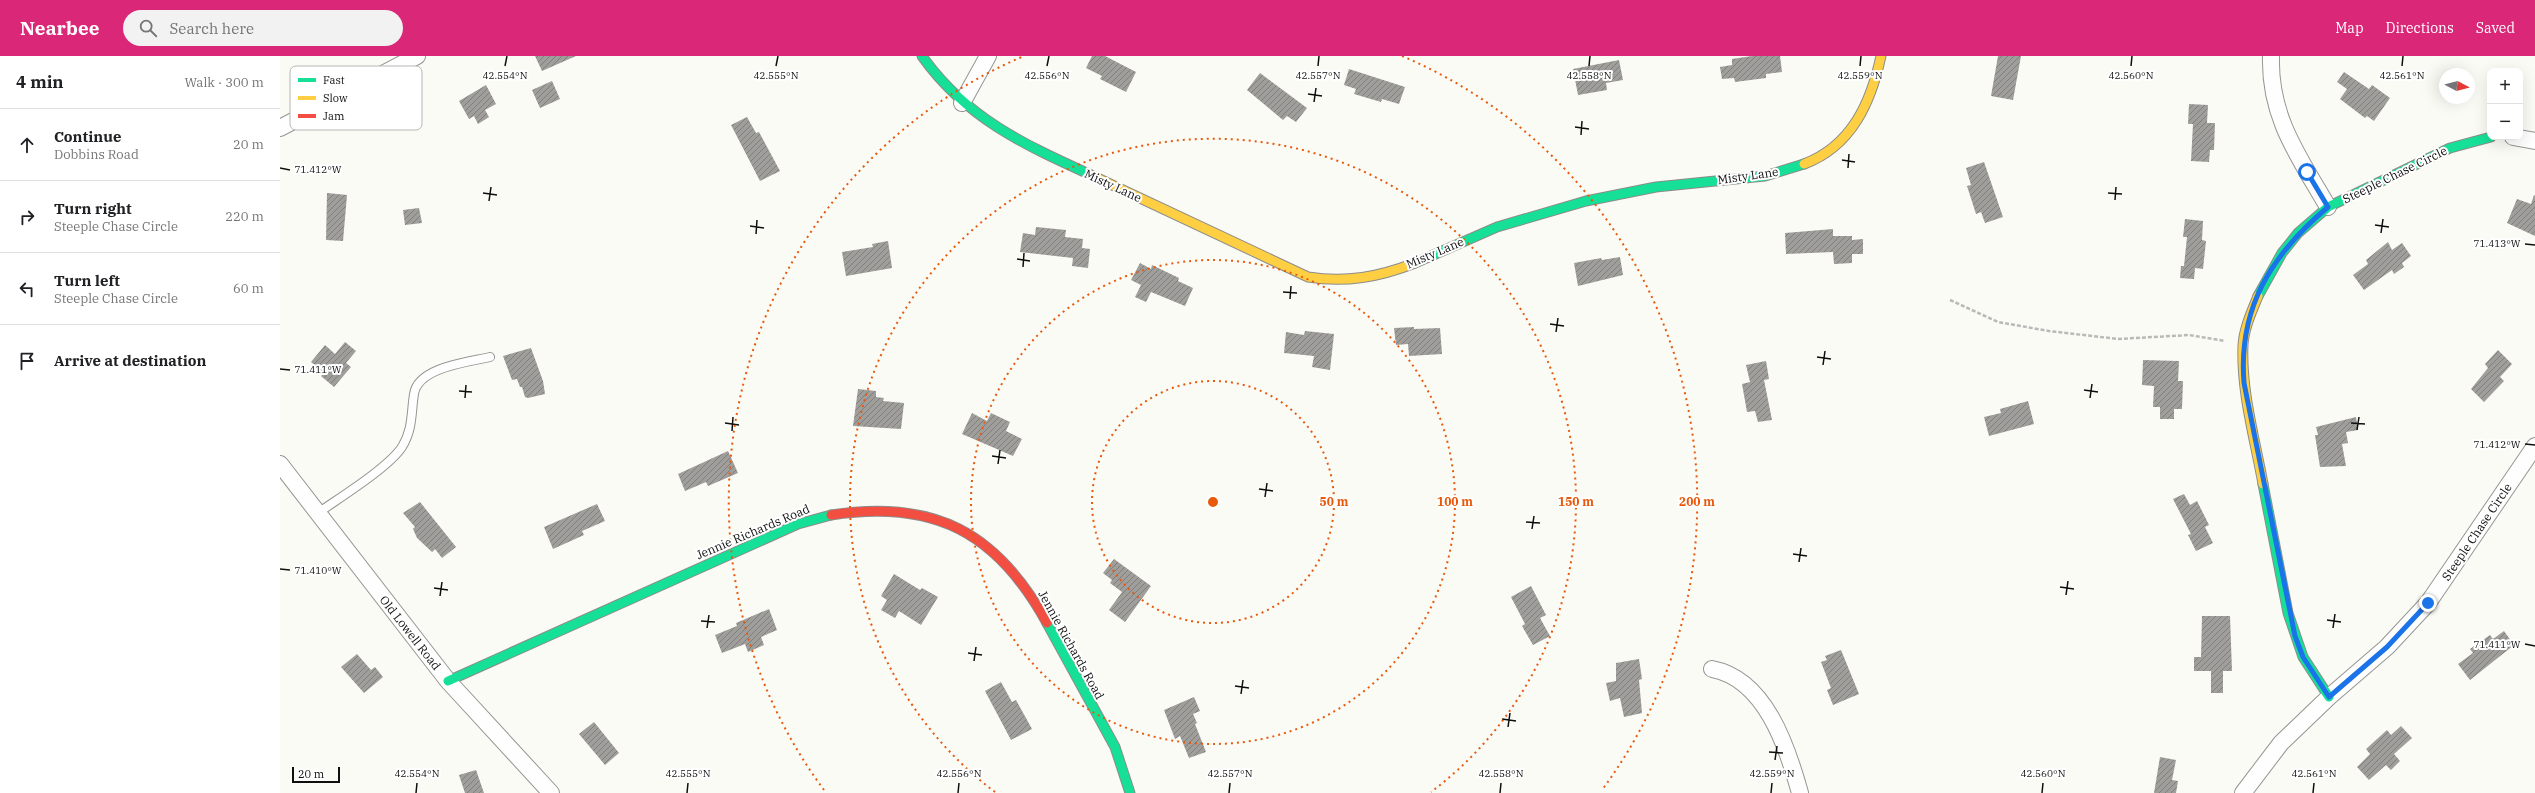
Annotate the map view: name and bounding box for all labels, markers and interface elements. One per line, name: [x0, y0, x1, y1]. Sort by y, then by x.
search box: [123, 10, 403, 46]
text: Nearbee: [20, 16, 99, 40]
icon: search: [137, 17, 159, 39]
text: Search here: [169, 19, 254, 38]
text: Map: [2335, 19, 2364, 37]
text: Directions: [2386, 19, 2454, 37]
text: Saved: [2476, 19, 2515, 37]
legend: [290, 66, 422, 130]
north arrow: [2439, 68, 2475, 104]
map controls: [2487, 68, 2523, 140]
button: +: [2487, 68, 2523, 104]
text: 42.554°N: [482, 69, 528, 82]
text: 42.555°N: [753, 69, 799, 82]
text: 42.556°N: [1024, 69, 1070, 82]
text: 42.557°N: [1295, 69, 1341, 82]
text: 42.558°N: [1566, 69, 1612, 82]
text: 42.559°N: [1837, 69, 1883, 82]
text: 42.560°N: [2108, 69, 2154, 82]
text: 42.561°N: [2379, 69, 2425, 82]
text: 4 min: [16, 71, 64, 93]
text: Fast: [323, 73, 345, 87]
text: Walk · 300 m: [185, 74, 264, 91]
text: Slow: [323, 91, 348, 105]
button: −: [2487, 104, 2523, 140]
text: Jam: [323, 109, 345, 123]
text: Continue: [54, 127, 121, 146]
icon: ahead: [16, 134, 38, 156]
text: 20 m: [233, 136, 264, 153]
street label: Steeple Chase Circle: [2340, 143, 2449, 206]
text: Dobbins Road: [54, 146, 139, 163]
text: 71.412°W: [294, 163, 342, 176]
route start: [2298, 163, 2316, 181]
street label: Misty Lane: [1717, 164, 1779, 187]
street label: Misty Lane: [1082, 166, 1144, 205]
text: Turn right: [54, 199, 132, 218]
icon: right: [16, 206, 38, 228]
text: 220 m: [225, 208, 264, 225]
text: Steeple Chase Circle: [54, 218, 178, 235]
street label: Misty Lane: [1404, 234, 1466, 271]
text: 71.413°W: [2473, 237, 2521, 250]
text: Turn left: [54, 271, 120, 290]
icon: left: [16, 278, 38, 300]
text: 60 m: [233, 280, 264, 297]
text: Steeple Chase Circle: [54, 290, 178, 307]
icon: arrive: [16, 350, 38, 372]
text: Arrive at destination: [54, 351, 206, 370]
text: 71.411°W: [294, 363, 342, 376]
text: 71.412°W: [2473, 438, 2521, 451]
street label: Steeple Chase Circle: [2438, 480, 2515, 583]
text: 50 m: [1320, 494, 1349, 509]
text: 100 m: [1437, 494, 1473, 509]
text: 150 m: [1558, 494, 1594, 509]
text: 200 m: [1679, 494, 1715, 509]
centre of rings: [1206, 495, 1220, 509]
street label: Jennie Richards Road: [694, 501, 812, 562]
text: 71.410°W: [294, 564, 342, 577]
street label: Jennie Richards Road: [1035, 588, 1108, 702]
street label: Old Lowell Road: [377, 592, 444, 673]
route end: [2419, 594, 2437, 612]
text: 71.411°W: [2473, 638, 2521, 651]
scale bar: [292, 765, 340, 784]
text: 20 m: [298, 767, 324, 781]
text: 42.554°N: [394, 767, 440, 780]
text: 42.555°N: [665, 767, 711, 780]
text: 42.556°N: [936, 767, 982, 780]
text: 42.557°N: [1207, 767, 1253, 780]
text: 42.558°N: [1478, 767, 1524, 780]
text: 42.559°N: [1749, 767, 1795, 780]
text: 42.560°N: [2020, 767, 2066, 780]
text: 42.561°N: [2291, 767, 2337, 780]

